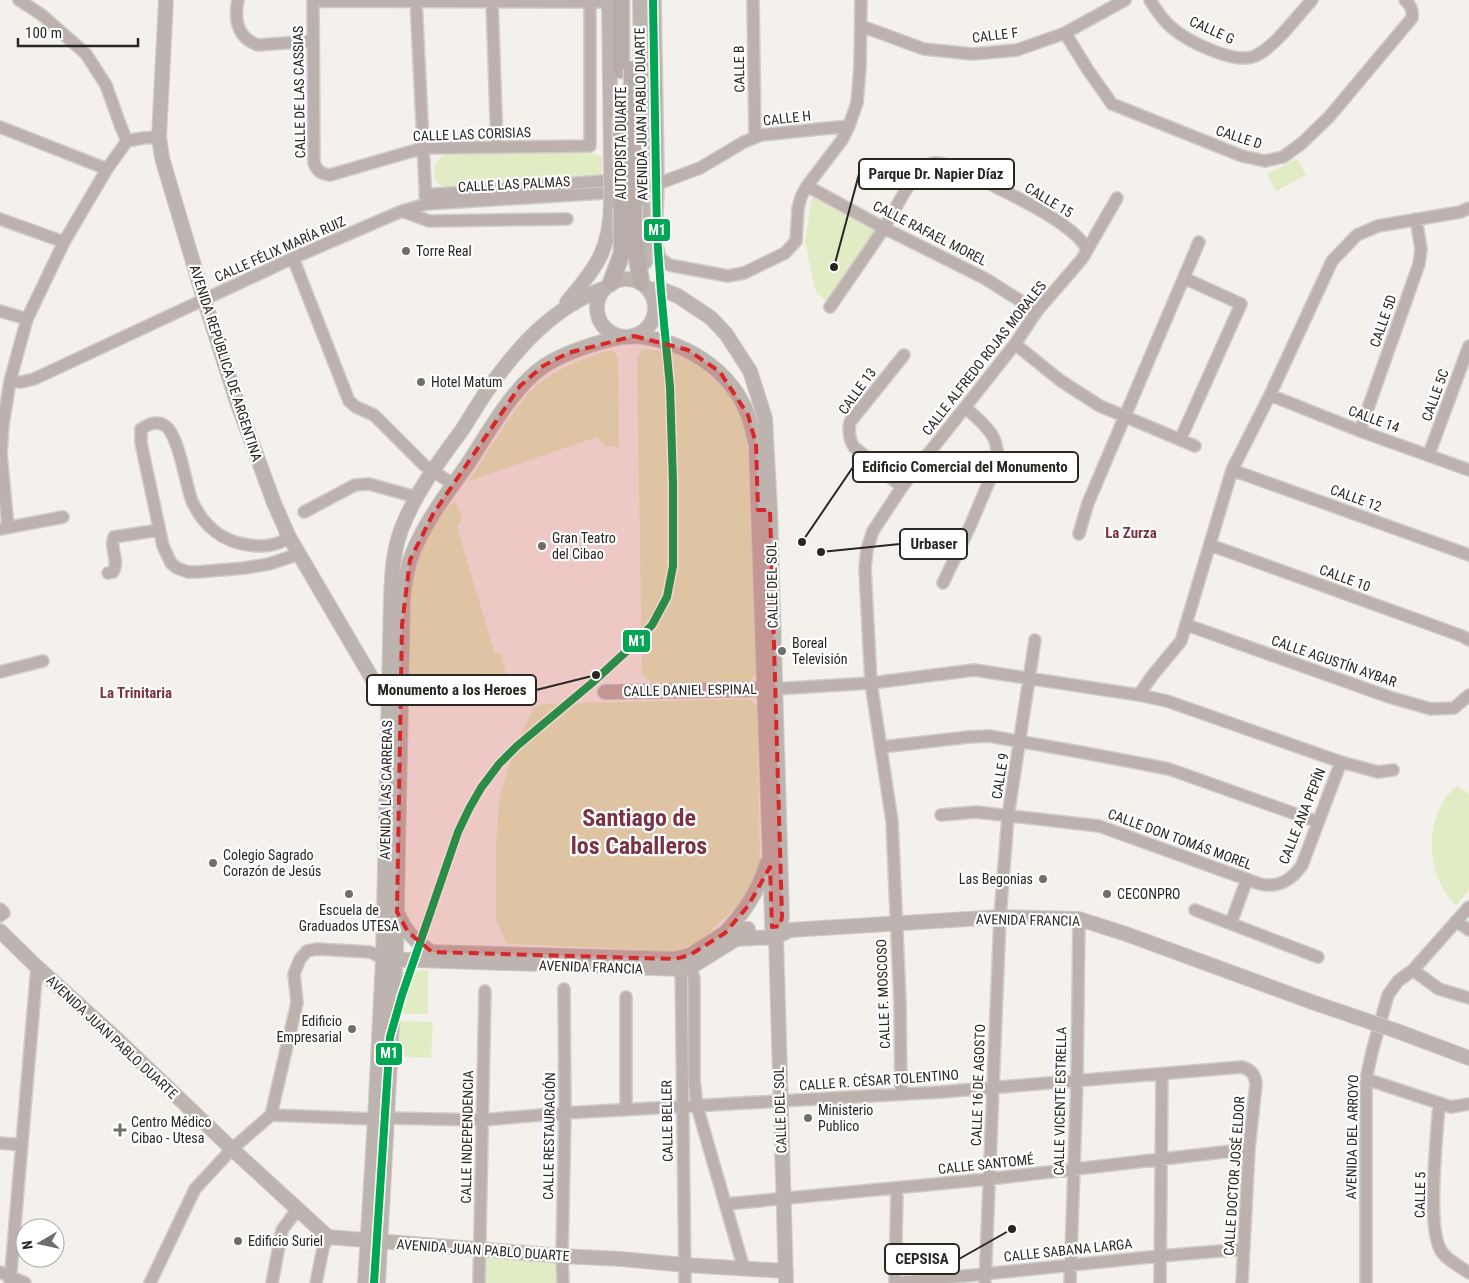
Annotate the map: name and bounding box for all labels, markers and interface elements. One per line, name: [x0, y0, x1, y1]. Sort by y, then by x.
street label: CALLE G: [1187, 13, 1237, 47]
scale bar: [18, 15, 138, 47]
text: 100 m: [25, 24, 62, 42]
street label: CALLE F: [971, 24, 1019, 46]
street label: CALLE DE LAS CASSIAS: [290, 26, 308, 158]
street label: AVENIDA JUAN PABLO DUARTE: [631, 27, 651, 201]
street label: CALLE B: [731, 45, 747, 93]
street label: AUTOPISTA DUARTE: [613, 87, 629, 199]
street label: CALLE H: [762, 108, 812, 128]
street label: CALLE D: [1214, 122, 1264, 152]
street label: CALLE LAS CORISIAS: [413, 124, 531, 144]
callout: Parque Dr. Napier Díaz: [859, 159, 1014, 189]
text: Parque Dr. Napier Díaz: [868, 165, 1004, 183]
street label: CALLE LAS PALMAS: [457, 173, 571, 195]
street label: CALLE 15: [1022, 179, 1076, 221]
street label: CALLE RAFAEL MOREL: [870, 197, 990, 269]
street label: CALLE FÉLIX MARÍA RUIZ: [212, 212, 348, 285]
line badge: M1: [643, 218, 671, 242]
text: M1: [648, 222, 666, 238]
place label: Torre Real: [416, 243, 472, 259]
marker: Torre Real: [400, 245, 412, 257]
street label: AVENIDA REPÚBLICA DE ARGENTINA: [187, 262, 266, 463]
street label: CALLE ALFREDO ROJAS MORALES: [919, 278, 1049, 438]
street label: CALLE 5D: [1367, 293, 1399, 349]
street label: CALLE 13: [835, 365, 879, 417]
street label: CALLE 5C: [1418, 367, 1452, 423]
place label: Hotel Matum: [431, 374, 503, 390]
marker: Hotel Matum: [415, 376, 427, 388]
street label: CALLE 14: [1346, 402, 1402, 436]
callout: Edificio Comercial del Monumento: [853, 452, 1078, 482]
text: Edificio Comercial del Monumento: [862, 458, 1068, 476]
street label: CALLE 12: [1328, 481, 1384, 515]
district label: La Zurza: [1105, 524, 1157, 542]
callout: Urbaser: [900, 529, 967, 559]
place label: Gran Teatro del Cibao: [552, 530, 616, 562]
text: Urbaser: [911, 535, 958, 553]
marker: Gran Teatro del Cibao: [536, 540, 548, 552]
street label: CALLE DEL SOL: [763, 541, 781, 628]
street label: CALLE 10: [1317, 561, 1373, 595]
line badge: M1: [622, 629, 651, 653]
street label: CALLE AGUSTÍN AYBAR: [1269, 631, 1400, 690]
text: M1: [628, 633, 646, 649]
place label: Boreal Televisión: [792, 635, 847, 667]
marker: Boreal Televisión: [776, 645, 788, 657]
callout: Monumento a los Heroes: [367, 675, 536, 705]
text: Monumento a los Heroes: [377, 681, 527, 699]
street label: CALLE DANIEL ESPINAL: [623, 681, 757, 699]
district label: La Trinitaria: [100, 684, 172, 702]
street label: AVENIDA LAS CARRERAS: [377, 720, 395, 860]
street label: CALLE 9: [988, 752, 1012, 800]
street label: CALLE ANA PEPÍN: [1274, 765, 1329, 866]
district label: Santiago de los Caballeros: [571, 804, 707, 860]
street label: CALLE DON TOMÁS MOREL: [1106, 804, 1255, 873]
place label: Colegio Sagrado Corazón de Jesús: [223, 847, 321, 879]
marker: Colegio Sagrado Corazón de Jesús: [207, 857, 219, 869]
place label: Las Begonias: [959, 871, 1033, 887]
marker: Las Begonias: [1037, 873, 1049, 885]
place label: CECONPRO: [1117, 886, 1181, 902]
marker: Escuela de Graduados UTESA: [343, 888, 355, 900]
marker: CECONPRO: [1101, 888, 1113, 900]
place label: Escuela de Graduados UTESA: [299, 902, 399, 934]
street label: AVENIDA FRANCIA: [976, 911, 1080, 929]
street label: CALLE F. MOSCOSO: [873, 939, 893, 1049]
street label: AVENIDA FRANCIA: [539, 957, 643, 977]
street label: AVENIDA JUAN PABLO DUARTE: [43, 972, 181, 1102]
place label: Edificio Empresarial: [276, 1013, 342, 1045]
marker: Edificio Empresarial: [346, 1023, 358, 1035]
street label: CALLE 16 DE AGOSTO: [968, 1024, 988, 1146]
street label: CALLE VICENTE ESTRELLA: [1051, 1026, 1069, 1176]
line badge: M1: [375, 1042, 403, 1066]
text: M1: [380, 1045, 398, 1061]
street label: CALLE R. CÉSAR TOLENTINO: [799, 1065, 959, 1094]
street label: CALLE DEL SOL: [770, 1066, 790, 1154]
street label: CALLE INDEPENDENCIA: [458, 1070, 476, 1204]
street label: CALLE RESTAURACIÓN: [539, 1072, 558, 1200]
street label: AVENIDA DEL ARROYO: [1343, 1074, 1361, 1200]
street label: CALLE BELLER: [658, 1079, 676, 1162]
street label: CALLE DOCTOR JOSÉ ELDOR: [1219, 1095, 1248, 1256]
place label: Ministerio Publico: [818, 1102, 873, 1134]
marker: Ministerio Publico: [802, 1112, 814, 1124]
place label: Centro Médico Cibao - Utesa: [131, 1114, 212, 1146]
marker: Centro Médico Cibao - Utesa: [113, 1123, 127, 1137]
street label: CALLE SANTOMÉ: [937, 1150, 1035, 1177]
street label: CALLE 5: [1412, 1172, 1428, 1218]
north arrow: [15, 1218, 65, 1268]
place label: Edificio Suriel: [248, 1233, 323, 1249]
marker: Edificio Suriel: [232, 1235, 244, 1247]
street label: CALLE SABANA LARGA: [1003, 1235, 1133, 1265]
street label: AVENIDA JUAN PABLO DUARTE: [396, 1236, 570, 1264]
text: N: [19, 1240, 36, 1251]
callout: CEPSISA: [885, 1244, 959, 1274]
text: CEPSISA: [895, 1250, 949, 1268]

